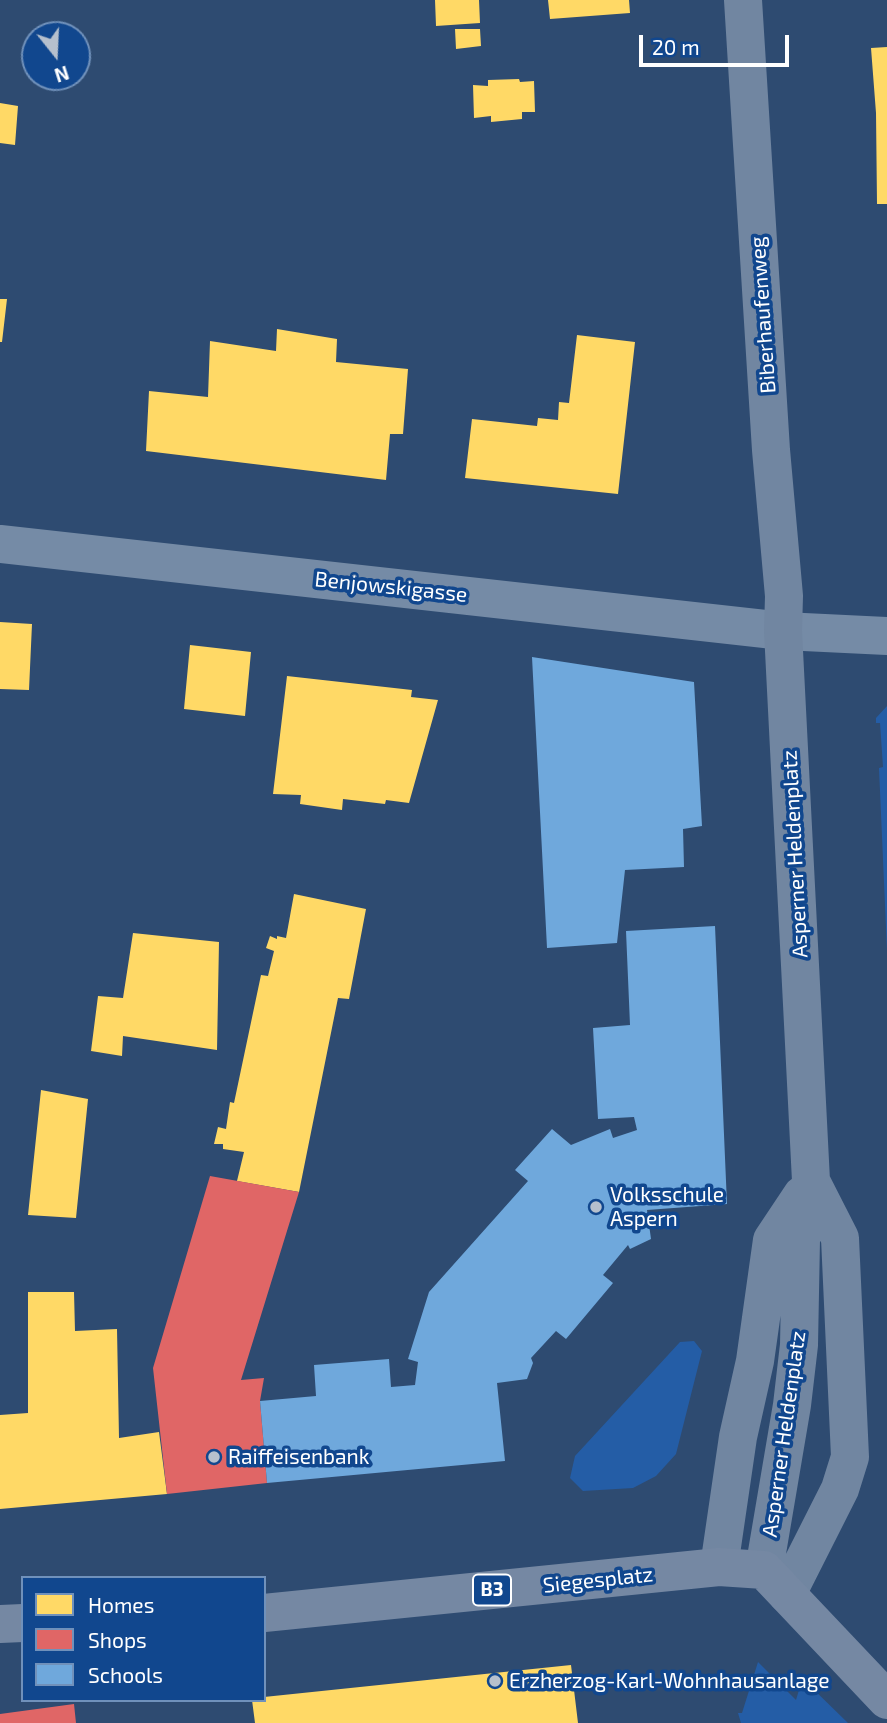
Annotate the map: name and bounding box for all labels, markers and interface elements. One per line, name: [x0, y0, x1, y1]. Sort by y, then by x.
north arrow: [21, 21, 91, 91]
scale bar: [642, 21, 792, 65]
text: 20 m: [652, 34, 700, 59]
text: N: [52, 61, 72, 88]
street label: Biberhaufenweg: [745, 236, 781, 394]
street label: Benjowskigasse: [313, 566, 469, 608]
street label: Asperner Heldenplatz: [777, 750, 813, 958]
place label: Volksschule Aspern: [610, 1182, 724, 1232]
marker: Volksschule Aspern: [588, 1199, 604, 1215]
street label: Asperner Heldenplatz: [757, 1329, 811, 1539]
place label: Raiffeisenbank: [228, 1444, 369, 1470]
marker: Raiffeisenbank: [206, 1449, 222, 1465]
street label: Siegesplatz: [542, 1562, 654, 1598]
road number: B3: [473, 1574, 511, 1606]
legend: [21, 1576, 266, 1702]
text: Homes: [88, 1592, 154, 1617]
text: Shops: [88, 1627, 147, 1652]
text: Schools: [88, 1662, 163, 1687]
place label: Erzherzog-Karl-Wohnhausanlage: [509, 1668, 830, 1694]
marker: Erzherzog-Karl-Wohnhausanlage: [487, 1673, 503, 1689]

